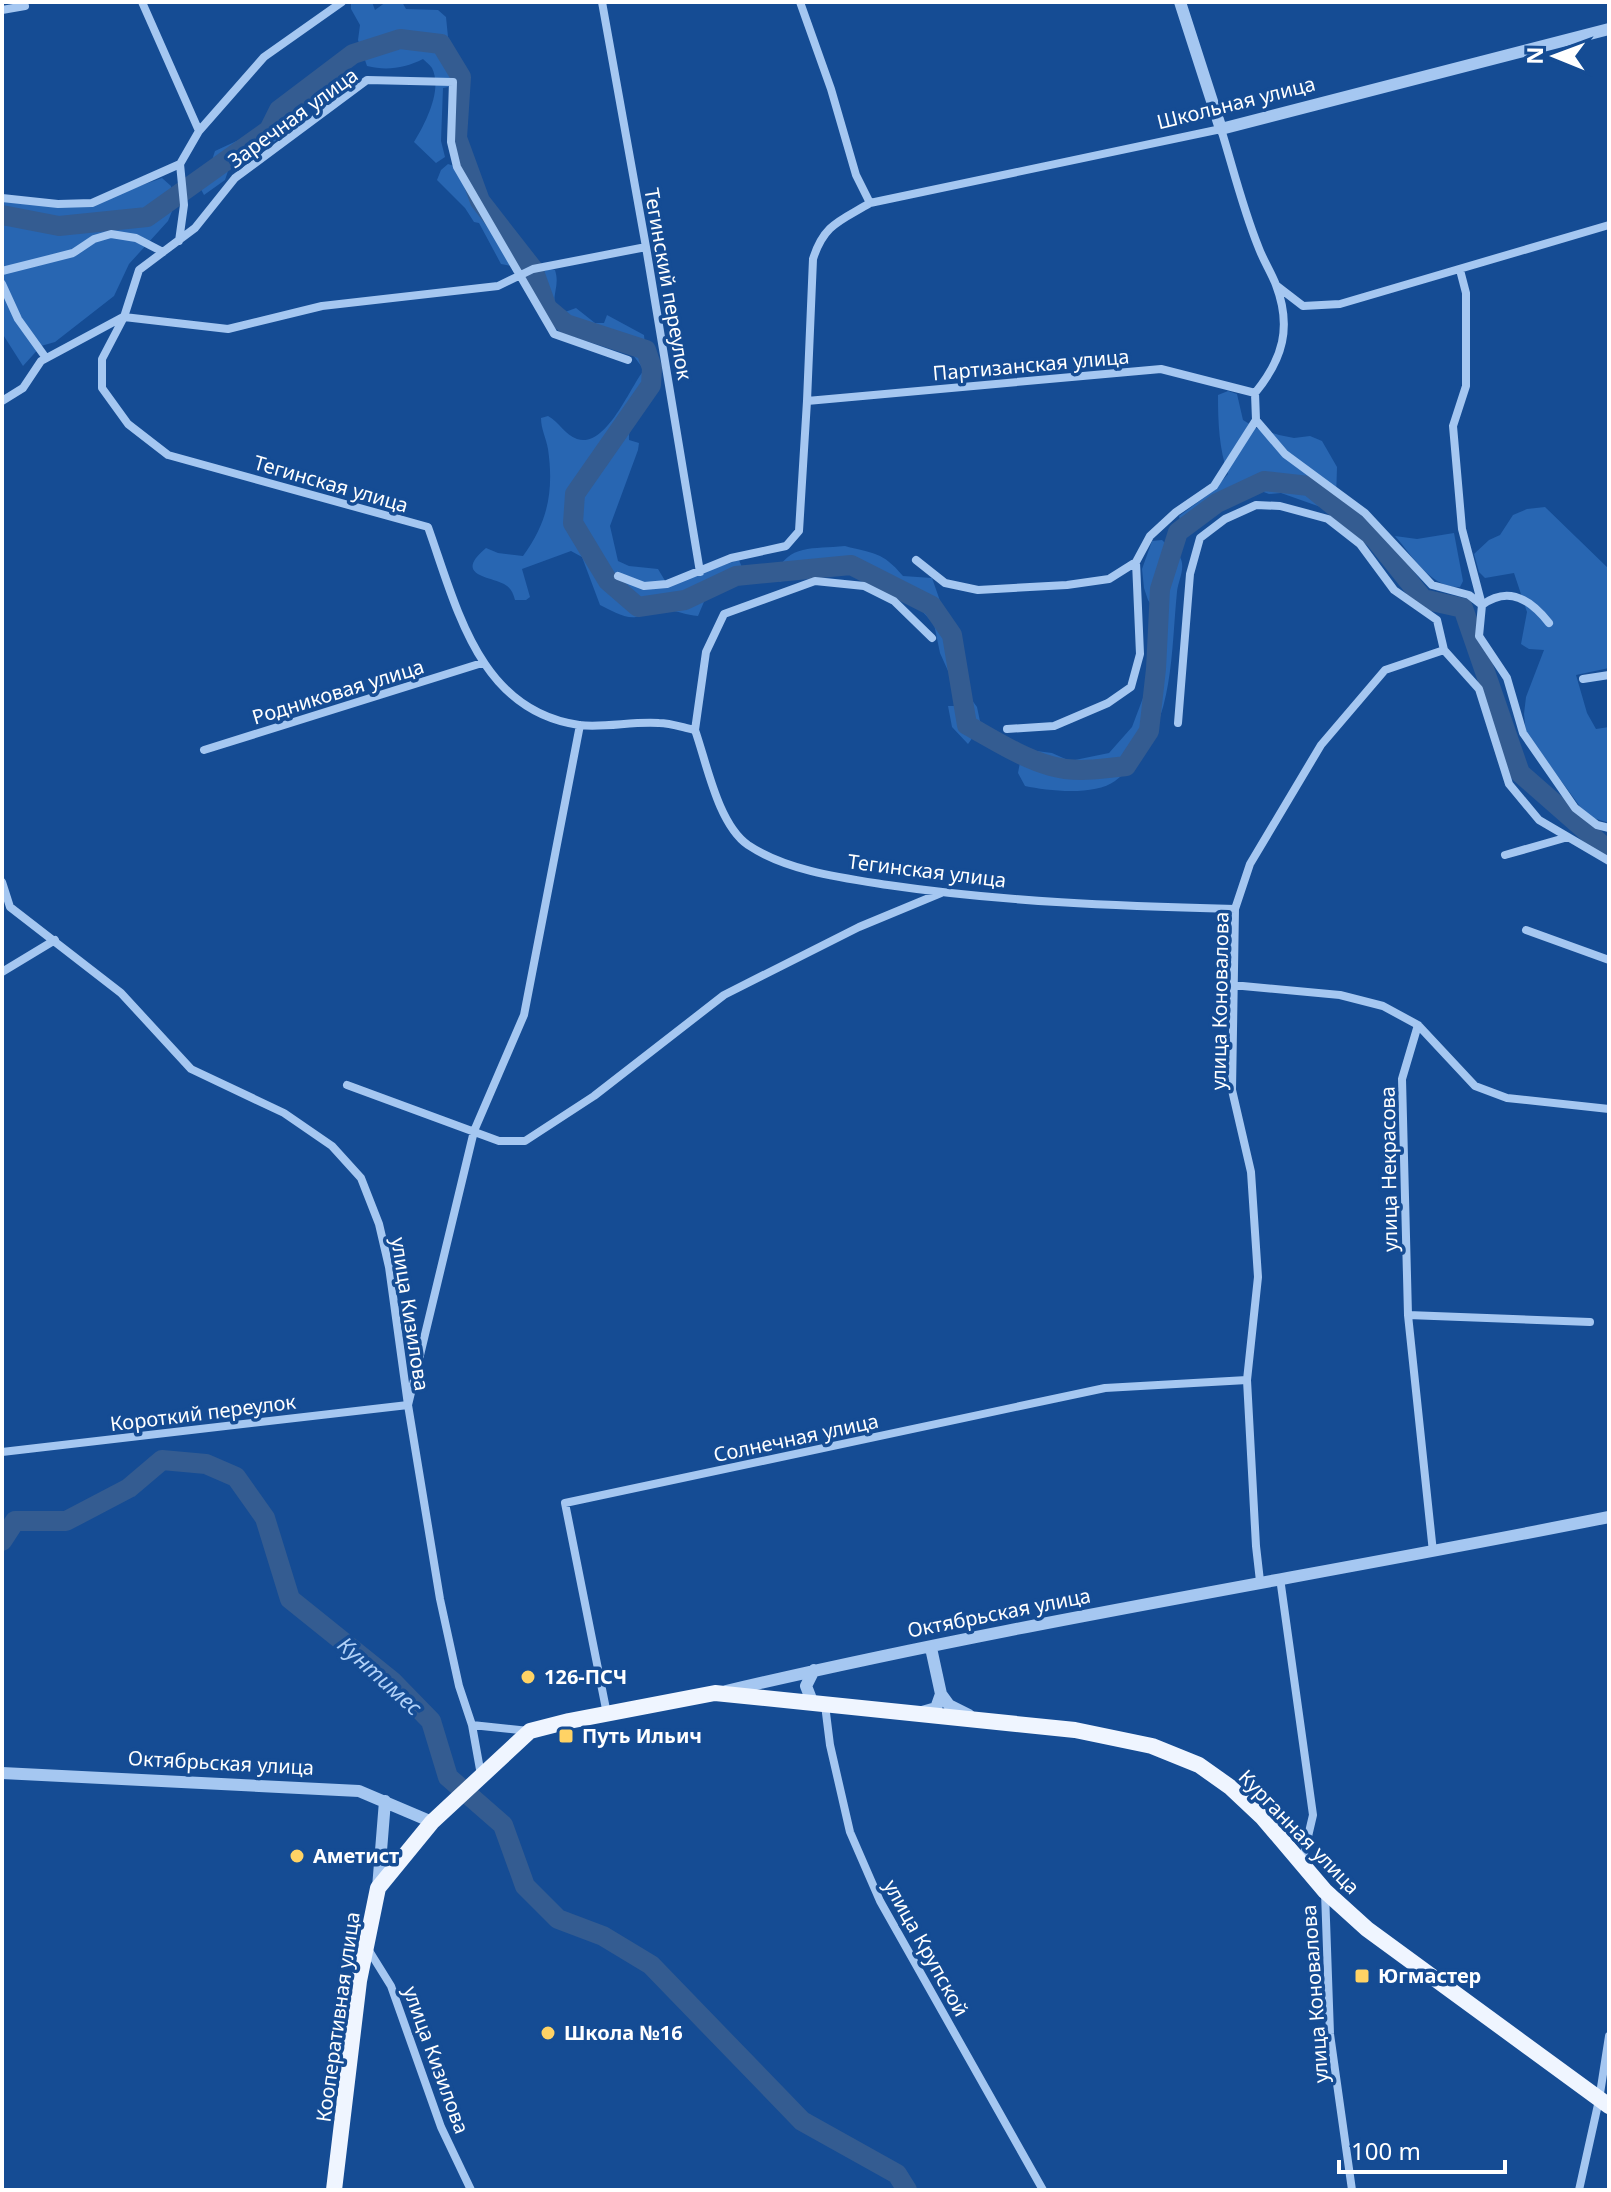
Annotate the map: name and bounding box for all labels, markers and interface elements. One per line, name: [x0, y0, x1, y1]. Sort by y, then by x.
north arrow: [1515, 16, 1595, 96]
text: N: [1519, 46, 1549, 65]
street label: Заречная улица: [222, 61, 363, 174]
street label: Школьная улица: [1154, 70, 1318, 135]
street label: Тегинский переулок: [638, 186, 699, 382]
street label: Партизанская улица: [932, 342, 1130, 387]
street label: Тегинская улица: [251, 449, 411, 518]
street label: Родниковая улица: [249, 653, 427, 731]
street label: Тегинская улица: [846, 847, 1008, 894]
street label: улица Коновалова: [1204, 912, 1235, 1090]
street label: улица Некрасова: [1374, 1086, 1403, 1252]
street label: улица Кизилова: [385, 1235, 436, 1393]
street label: Короткий переулок: [109, 1388, 298, 1437]
street label: Солнечная улица: [711, 1407, 881, 1468]
street label: Октябрьская улица: [905, 1581, 1093, 1644]
water label: Кунтимес: [332, 1629, 430, 1722]
place label: 126-ПСЧ: [544, 1663, 627, 1690]
marker: 126-ПСЧ: [519, 1668, 537, 1686]
place label: Путь Ильич: [582, 1722, 702, 1749]
marker: Путь Ильич: [557, 1727, 575, 1745]
street label: Октябрьская улица: [127, 1744, 315, 1781]
street label: Курганная улица: [1233, 1763, 1366, 1900]
place label: Аметист: [313, 1842, 399, 1869]
marker: Аметист: [288, 1847, 306, 1865]
street label: улица Крупской: [878, 1874, 975, 2021]
street label: улица Коновалова: [1295, 1904, 1334, 2084]
street label: Кооперативная улица: [309, 1910, 366, 2124]
place label: Югмастер: [1378, 1962, 1481, 1989]
marker: Югмастер: [1353, 1967, 1371, 1985]
street label: улица Кизилова: [397, 1982, 476, 2137]
place label: Школа №16: [564, 2019, 683, 2046]
marker: Школа №16: [539, 2024, 557, 2042]
scale bar: [1339, 2124, 1505, 2174]
text: 100 m: [1351, 2134, 1421, 2167]

